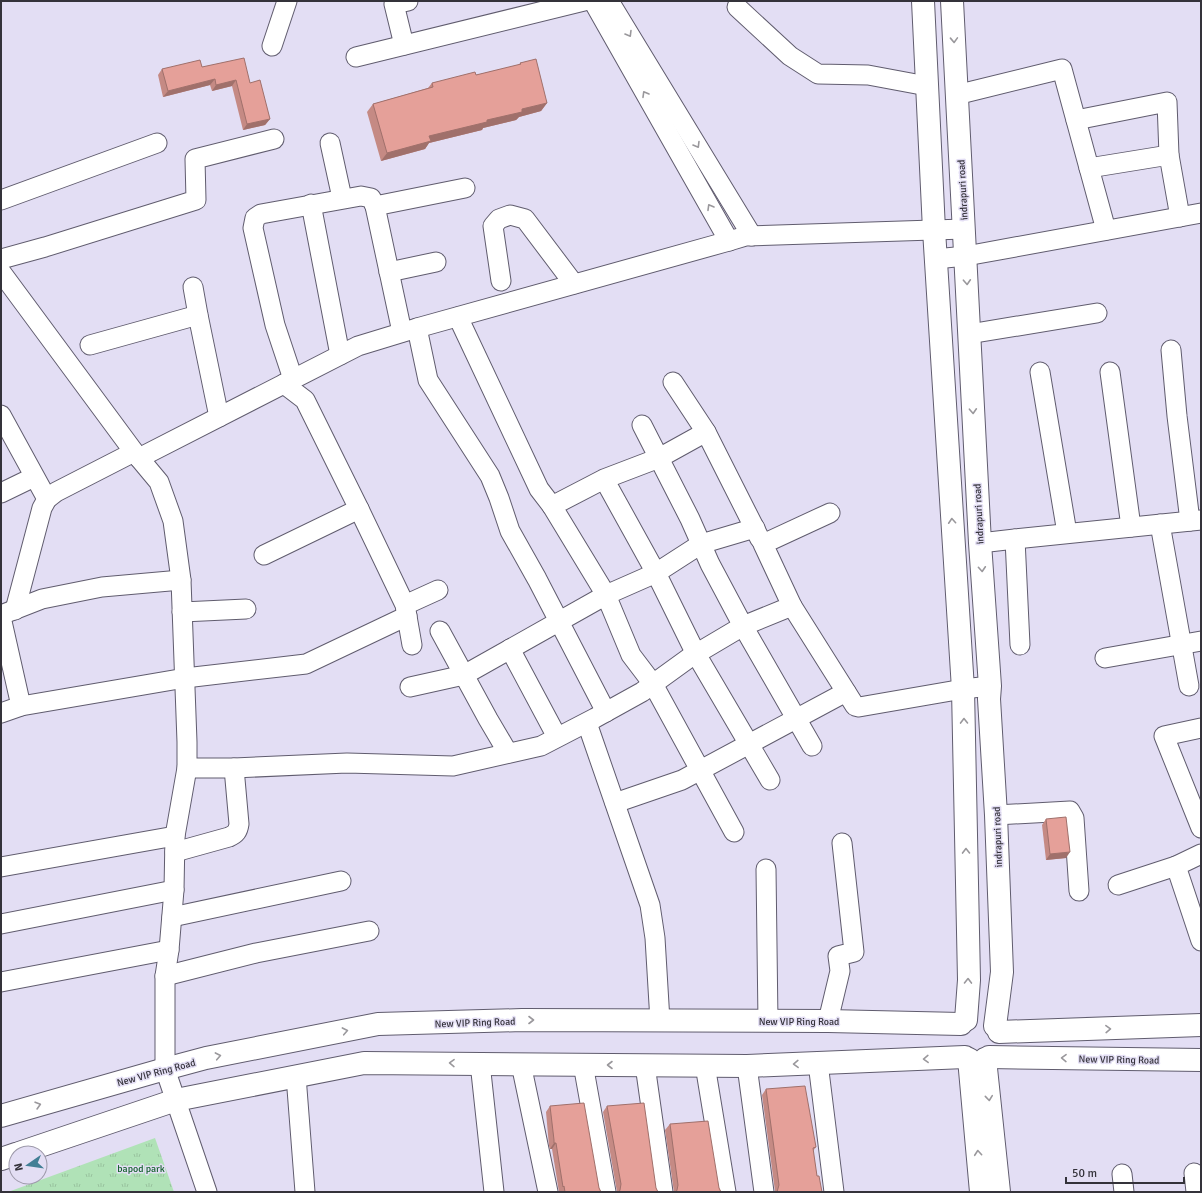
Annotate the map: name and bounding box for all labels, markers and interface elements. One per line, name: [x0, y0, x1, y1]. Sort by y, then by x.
one-way arrow: [625, 30, 632, 37]
one-way arrow: [950, 37, 958, 43]
one-way arrow: [643, 91, 650, 98]
one-way arrow: [692, 141, 699, 148]
street label: indrapuri road: [955, 159, 971, 221]
one-way arrow: [707, 204, 714, 211]
one-way arrow: [963, 279, 971, 285]
one-way arrow: [969, 408, 978, 414]
street label: indrapuri road: [971, 483, 987, 545]
one-way arrow: [948, 518, 957, 524]
one-way arrow: [977, 566, 986, 572]
one-way arrow: [960, 718, 968, 724]
street label: indrapuri road: [991, 806, 1005, 868]
one-way arrow: [962, 848, 970, 854]
one-way arrow: [964, 978, 972, 984]
street label: New VIP Ring Road: [434, 1016, 516, 1030]
one-way arrow: [528, 1016, 534, 1024]
street label: New VIP Ring Road: [759, 1016, 839, 1028]
one-way arrow: [1105, 1024, 1111, 1033]
one-way arrow: [342, 1027, 349, 1035]
one-way arrow: [215, 1052, 221, 1061]
street label: New VIP Ring Road: [1079, 1053, 1159, 1067]
one-way arrow: [923, 1054, 929, 1063]
one-way arrow: [1061, 1054, 1067, 1062]
street label: New VIP Ring Road: [116, 1057, 197, 1089]
one-way arrow: [449, 1059, 455, 1067]
one-way arrow: [793, 1060, 799, 1068]
one-way arrow: [607, 1061, 613, 1069]
one-way arrow: [985, 1095, 994, 1101]
one-way arrow: [35, 1101, 42, 1110]
north arrow: [8, 1145, 48, 1185]
one-way arrow: [973, 1150, 982, 1156]
scale bar: [1066, 1159, 1184, 1185]
text: N: [12, 1162, 26, 1172]
park label: bapod park: [117, 1163, 165, 1175]
text: 50 m: [1072, 1166, 1097, 1181]

